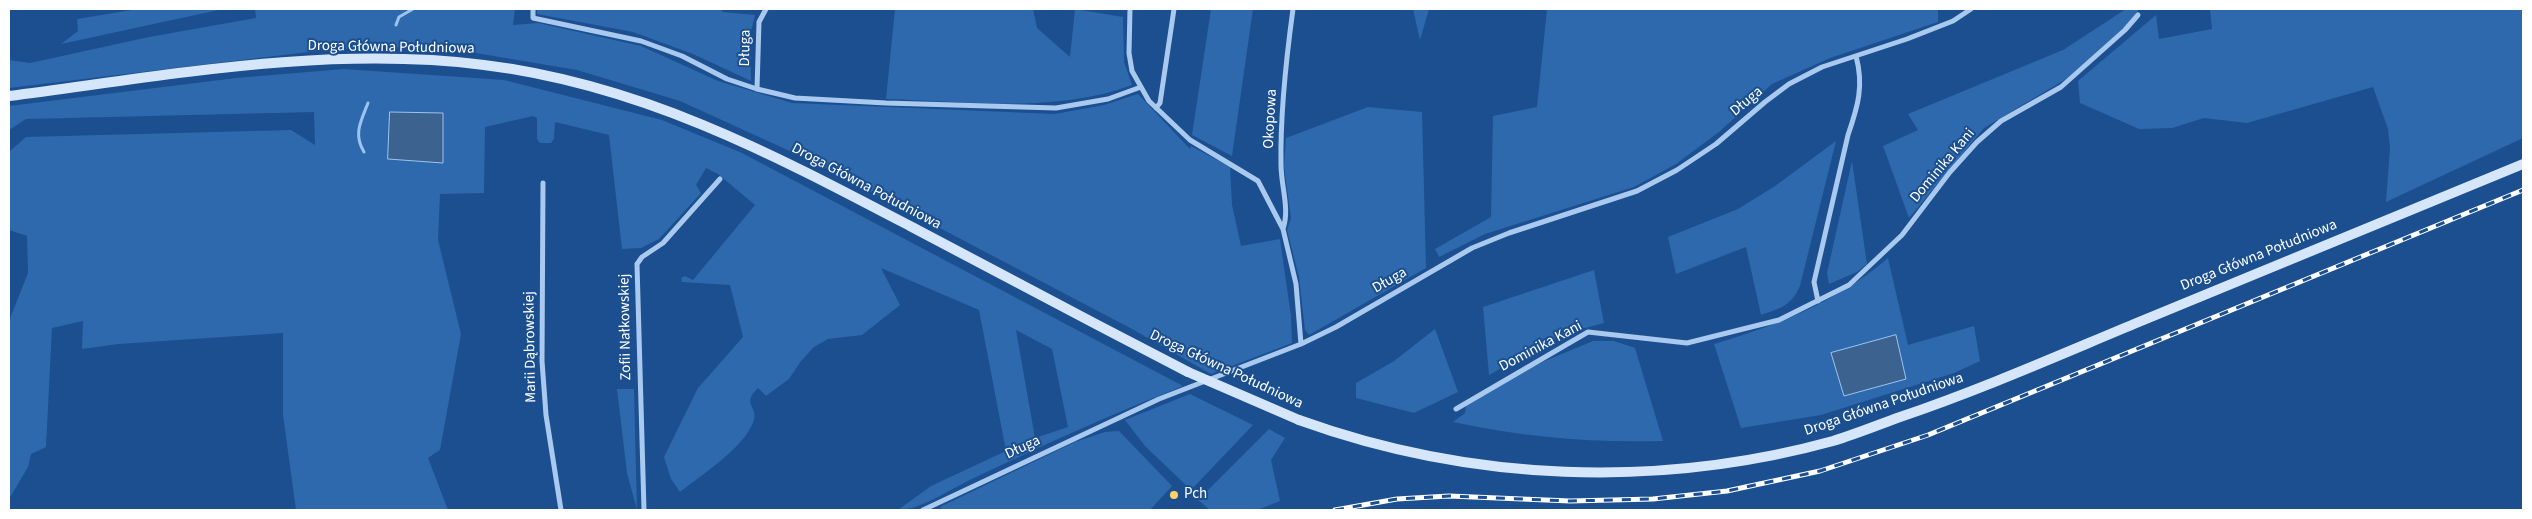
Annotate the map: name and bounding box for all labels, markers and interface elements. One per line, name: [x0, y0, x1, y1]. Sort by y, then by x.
street label: Długa: [737, 29, 755, 67]
street label: Droga Główna Południowa: [307, 38, 475, 58]
street label: Długa: [1727, 83, 1767, 121]
street label: Okopowa: [1260, 89, 1282, 149]
street label: Dominika Kani: [1907, 125, 1979, 207]
street label: Droga Główna Południowa: [788, 140, 944, 234]
street label: Droga Główna Południowa: [2178, 216, 2340, 296]
street label: Długa: [1370, 264, 1410, 298]
street label: Zofii Nałkowskiej: [616, 273, 636, 381]
street label: Marii Dąbrowskiej: [521, 291, 541, 403]
street label: Dominika Kani: [1496, 318, 1586, 376]
street label: Droga Główna Południowa: [1147, 327, 1305, 413]
street label: Droga Główna Południowa: [1802, 369, 1966, 441]
street label: Długa: [1003, 432, 1043, 464]
place label: Pch: [1184, 486, 1207, 504]
marker: Pch: [1168, 489, 1180, 501]

